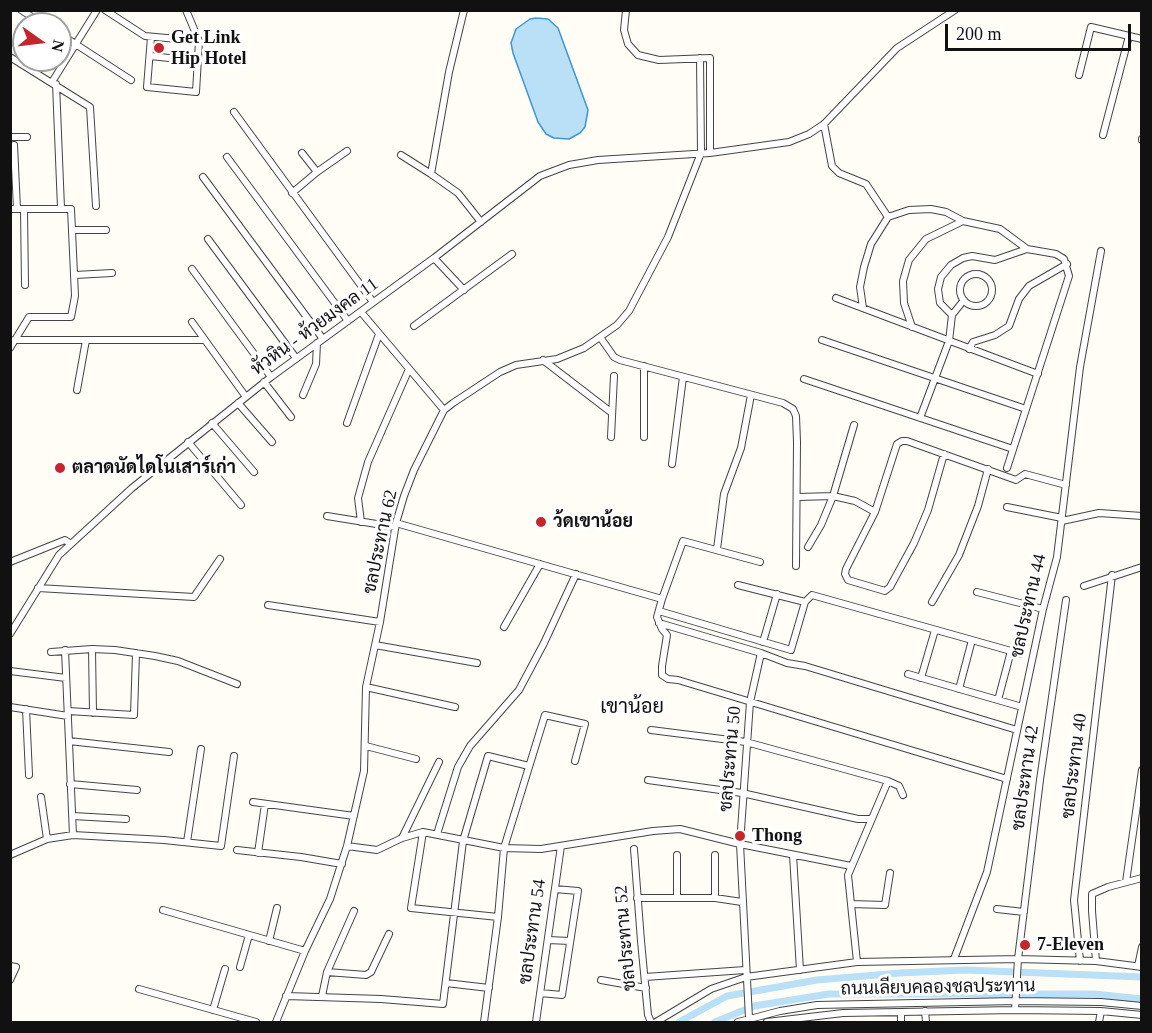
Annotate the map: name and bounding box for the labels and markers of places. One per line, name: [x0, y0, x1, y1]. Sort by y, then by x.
place label: Get Link Hip Hotel: [171, 27, 246, 70]
marker: Get Link Hip Hotel: [152, 41, 166, 55]
place label: ตลาดนัดไดโนเสาร์เก่า: [72, 457, 236, 479]
marker: ตลาดนัดไดโนเสาร์เก่า: [53, 461, 67, 475]
place label: ว้ดเขาน้อย: [553, 511, 633, 533]
marker: ว้ดเขาน้อย: [534, 515, 548, 529]
place label: Thong: [752, 825, 802, 847]
marker: Thong: [733, 829, 747, 843]
place label: 7-Eleven: [1037, 934, 1104, 956]
marker: 7-Eleven: [1018, 938, 1032, 952]

